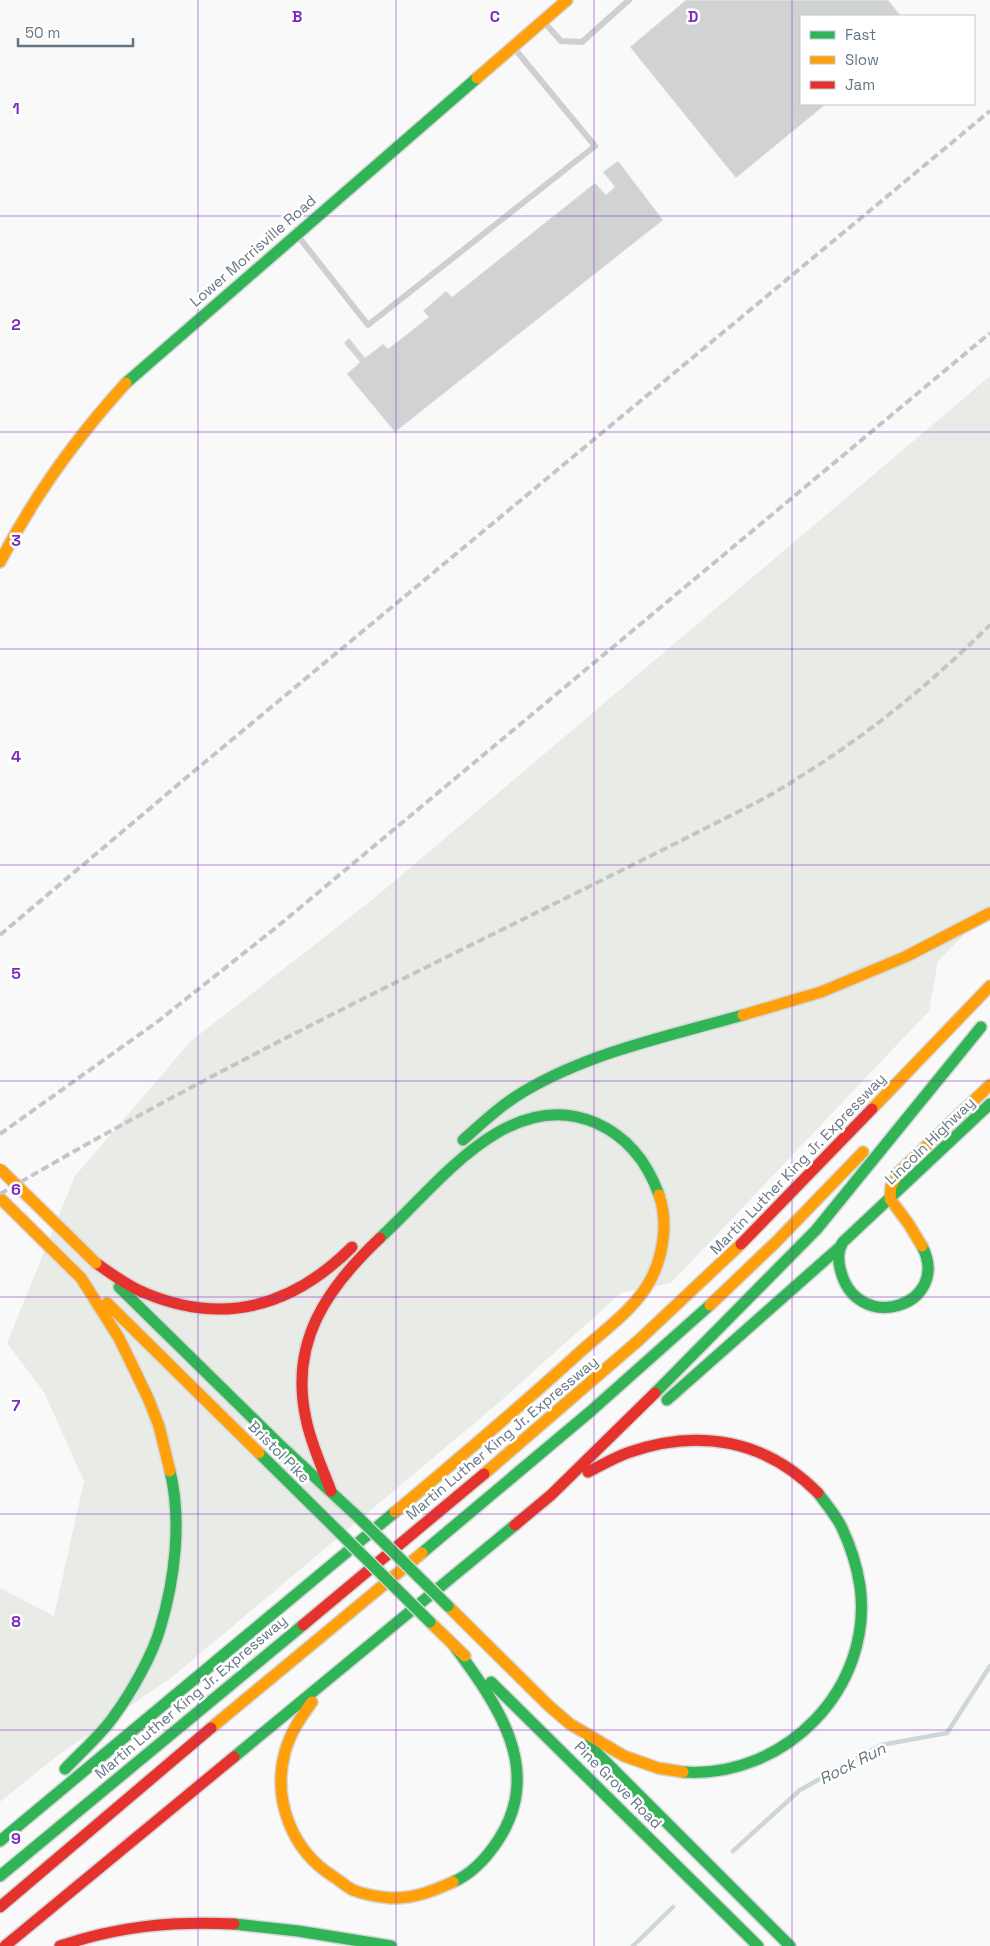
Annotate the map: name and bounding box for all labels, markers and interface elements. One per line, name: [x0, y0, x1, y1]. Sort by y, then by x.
text: B: [292, 6, 302, 27]
text: C: [490, 6, 500, 27]
text: D: [688, 6, 698, 27]
scale bar: [18, 15, 132, 47]
legend: [800, 15, 975, 105]
text: 50 m: [25, 23, 60, 42]
text: Fast: [845, 25, 876, 44]
text: Slow: [845, 50, 879, 69]
text: Jam: [845, 75, 875, 94]
text: 1: [12, 98, 20, 119]
street label: Lower Morrisville Road: [186, 191, 320, 311]
text: 2: [11, 314, 21, 335]
text: 3: [11, 530, 21, 551]
text: 4: [11, 746, 21, 767]
text: 5: [11, 963, 21, 984]
street label: Martin Luther King Jr. Expressway: [706, 1069, 890, 1258]
street label: Lincoln Highway: [881, 1093, 979, 1188]
text: 6: [11, 1179, 21, 1200]
street label: Martin Luther King Jr. Expressway: [402, 1352, 602, 1524]
text: 7: [12, 1395, 21, 1416]
street label: Bristol Pike: [244, 1417, 314, 1487]
text: 8: [11, 1611, 21, 1632]
street label: Martin Luther King Jr. Expressway: [91, 1611, 291, 1783]
street label: Pine Grove Road: [571, 1737, 666, 1832]
water label: Rock Run: [815, 1737, 890, 1789]
text: 9: [11, 1828, 21, 1849]

